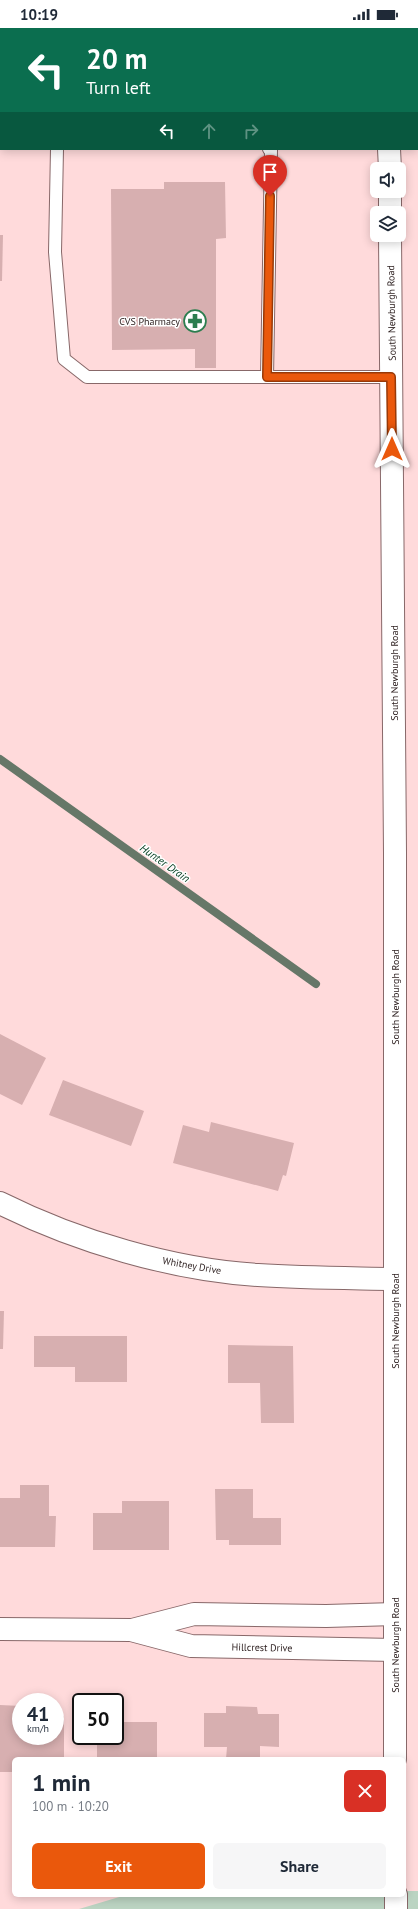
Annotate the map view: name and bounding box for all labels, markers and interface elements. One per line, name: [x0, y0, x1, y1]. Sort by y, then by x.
text: 10:19: [20, 5, 58, 24]
text: 20 m: [86, 40, 147, 77]
icon: left: [20, 44, 72, 96]
text: Turn left: [86, 76, 151, 99]
icon: left: [156, 120, 178, 142]
icon: ahead: [198, 120, 220, 142]
icon: right: [240, 120, 262, 142]
pin: [253, 155, 287, 196]
icon: arrive: [259, 161, 281, 183]
map controls: [370, 162, 406, 242]
button: sound: [370, 162, 406, 198]
button: layers: [370, 206, 406, 242]
street label: South Newburgh Road: [384, 265, 399, 361]
pharmacy icon: CVS Pharmacy: [182, 308, 208, 334]
place label: CVS Pharmacy: [119, 315, 180, 328]
position arrow: [371, 428, 413, 470]
street label: South Newburgh Road: [388, 625, 401, 721]
water label: Hunter Drain: [137, 841, 193, 885]
street label: South Newburgh Road: [389, 949, 402, 1045]
street label: Whitney Drive: [161, 1254, 222, 1277]
street label: South Newburgh Road: [389, 1273, 402, 1369]
street label: South Newburgh Road: [389, 1597, 402, 1693]
street label: Hillcrest Drive: [231, 1640, 293, 1655]
speed limit sign: 50: [72, 1693, 124, 1745]
text: 41: [27, 1701, 49, 1727]
text: km/h: [27, 1722, 49, 1735]
text: 1 min: [32, 1767, 91, 1798]
button: close: [344, 1770, 386, 1812]
text: 100 m · 10:20: [32, 1798, 109, 1815]
button: Exit: [32, 1843, 205, 1889]
button: Share: [213, 1843, 386, 1889]

